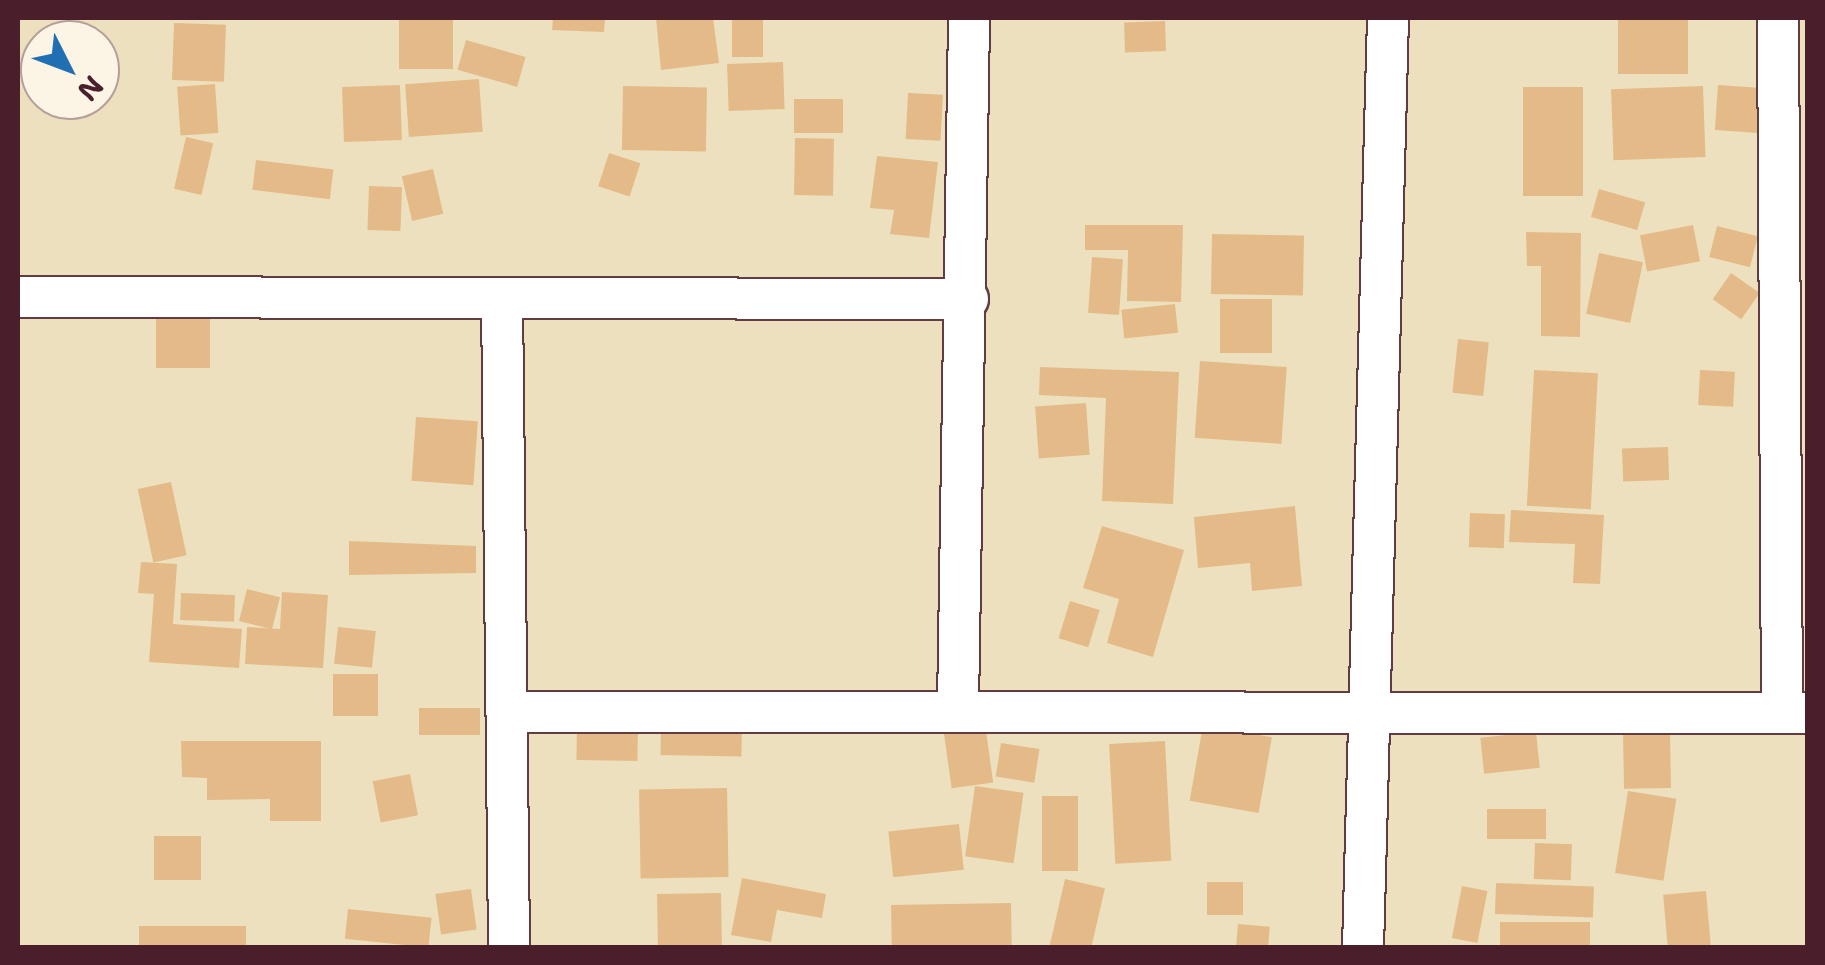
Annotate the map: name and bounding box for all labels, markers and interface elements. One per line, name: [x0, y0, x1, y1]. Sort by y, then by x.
north arrow: [20, 20, 120, 120]
text: N: [69, 68, 112, 110]

